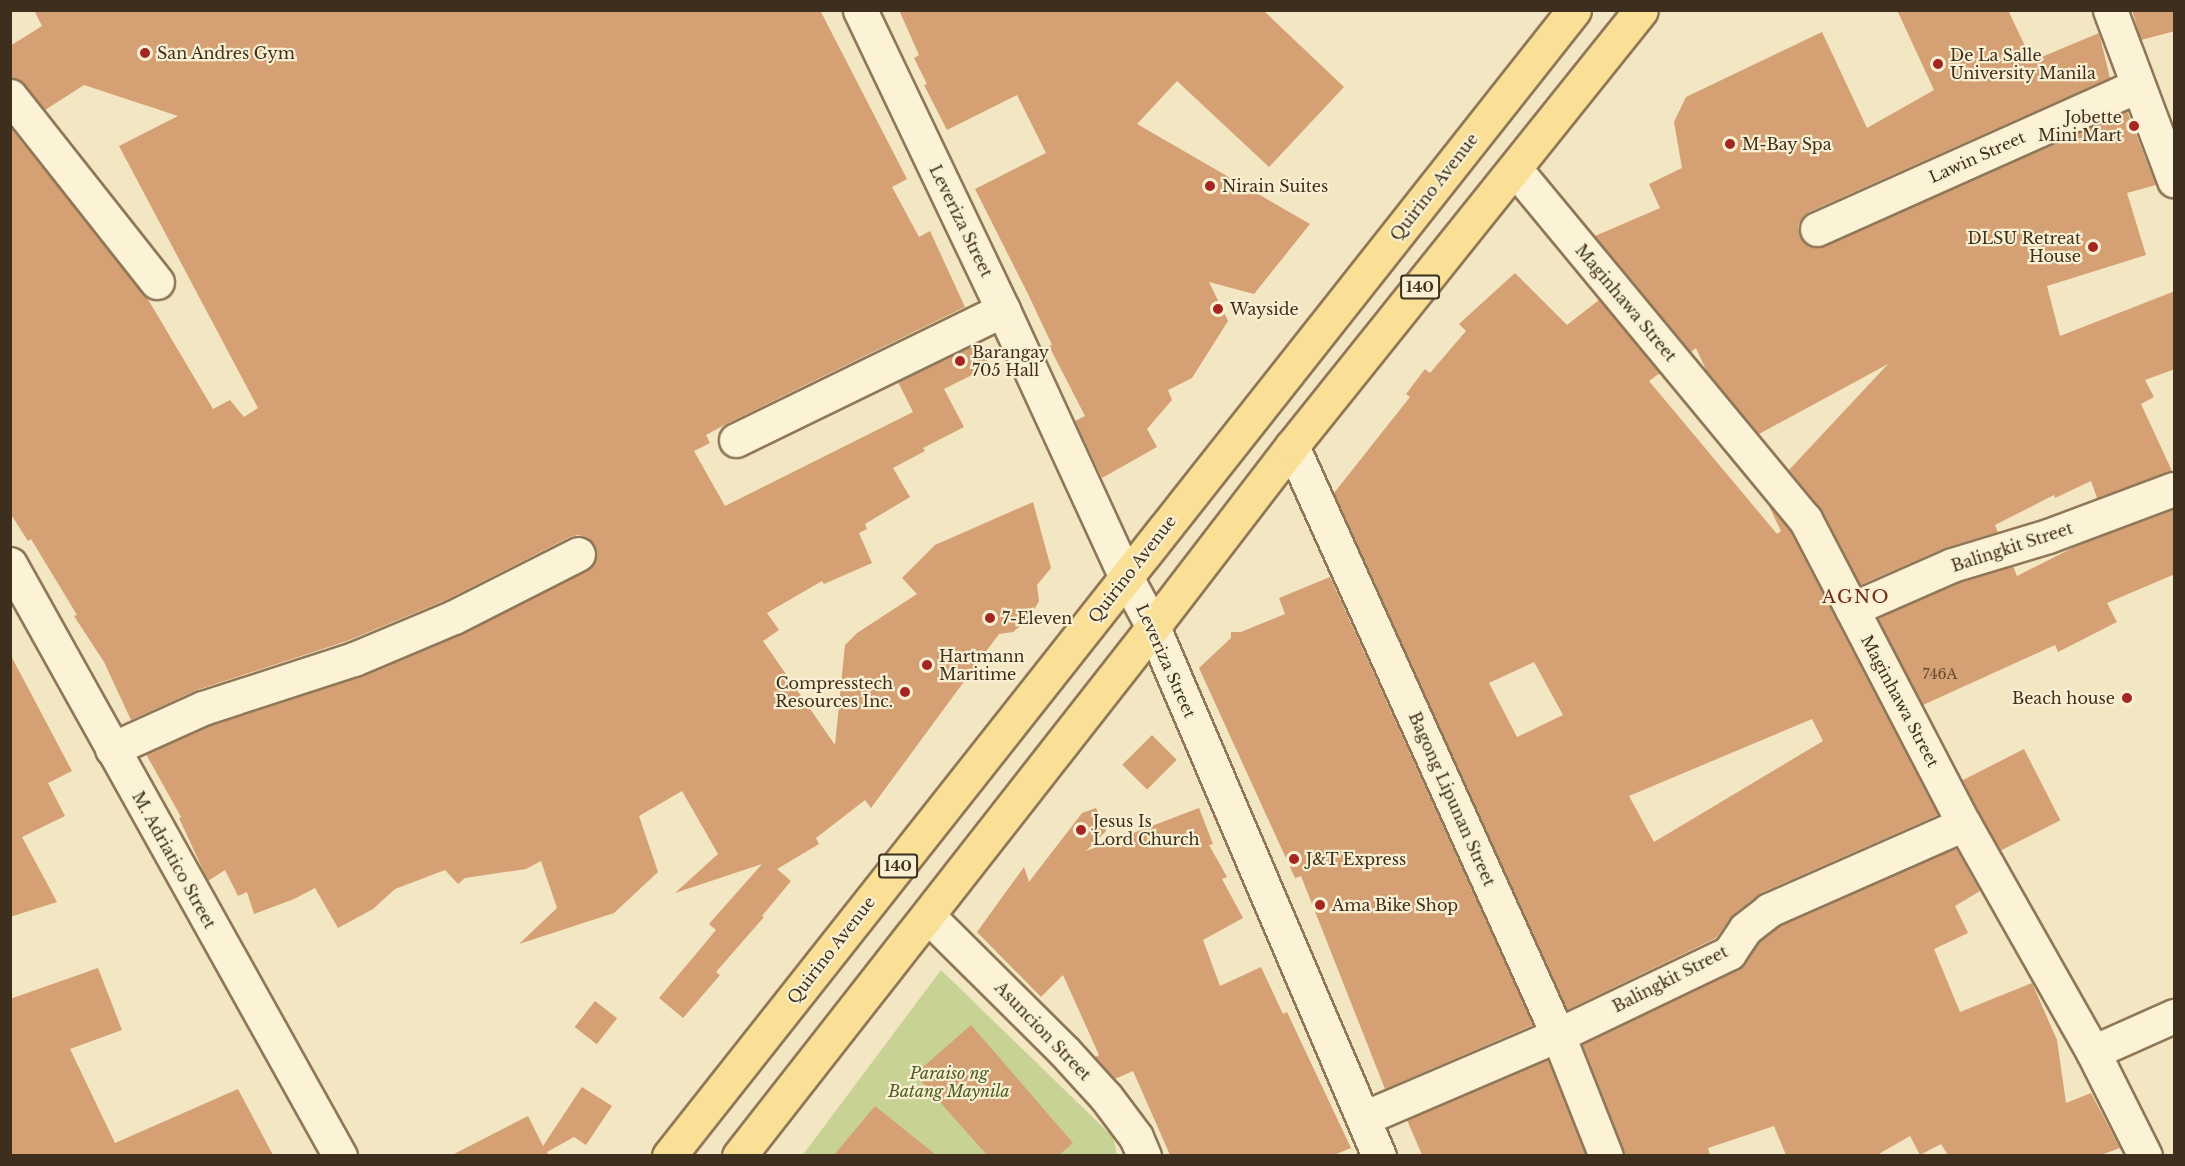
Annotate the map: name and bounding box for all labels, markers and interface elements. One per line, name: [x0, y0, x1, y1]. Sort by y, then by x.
place label: San Andres Gym: [157, 43, 296, 63]
place label: De La Salle University Manila: [1950, 45, 2096, 83]
marker: San Andres Gym: [138, 46, 152, 60]
marker: De La Salle University Manila: [1931, 57, 1945, 71]
place label: Jobette Mini Mart: [2038, 107, 2122, 145]
marker: Jobette Mini Mart: [2127, 119, 2141, 133]
street label: Lawin Street: [1926, 127, 2028, 187]
street label: Quirino Avenue: [1386, 129, 1482, 245]
place label: M-Bay Spa: [1742, 134, 1832, 154]
marker: M-Bay Spa: [1723, 137, 1737, 151]
street label: Leveriza Street: [925, 162, 997, 280]
place label: Nirain Suites: [1222, 176, 1328, 196]
marker: Nirain Suites: [1203, 179, 1217, 193]
place label: DLSU Retreat House: [1967, 228, 2081, 266]
marker: DLSU Retreat House: [2086, 240, 2100, 254]
street label: Maginhawa Street: [1571, 241, 1681, 365]
road number: 140: [1399, 275, 1441, 299]
place label: Wayside: [1230, 299, 1299, 319]
marker: Wayside: [1211, 302, 1225, 316]
place label: Barangay 705 Hall: [972, 342, 1049, 380]
marker: Barangay 705 Hall: [953, 354, 967, 368]
street label: Quirino Avenue: [1084, 511, 1180, 627]
street label: Balingkit Street: [1949, 518, 2075, 576]
district label: AGNO: [1822, 586, 1890, 608]
street label: Leveriza Street: [1132, 601, 1200, 721]
place label: 7-Eleven: [1002, 608, 1072, 628]
marker: 7-Eleven: [983, 611, 997, 625]
street label: Maginhawa Street: [1857, 632, 1943, 770]
place label: Hartmann Maritime: [939, 646, 1024, 684]
marker: Hartmann Maritime: [920, 658, 934, 672]
house number: 746A: [1923, 666, 1957, 682]
place label: Compresstech Resources Inc.: [775, 673, 893, 711]
marker: Compresstech Resources Inc.: [898, 685, 912, 699]
place label: Beach house: [2012, 688, 2115, 708]
marker: Beach house: [2120, 691, 2134, 705]
street label: Bagong Lipunan Street: [1405, 709, 1499, 889]
street label: M. Adriatico Street: [128, 788, 220, 932]
place label: Jesus Is Lord Church: [1093, 811, 1200, 849]
marker: Jesus Is Lord Church: [1074, 823, 1088, 837]
place label: J&T Express: [1306, 849, 1407, 869]
marker: J&T Express: [1287, 852, 1301, 866]
road number: 140: [877, 854, 919, 878]
street label: Quirino Avenue: [783, 892, 879, 1008]
place label: Ama Bike Shop: [1332, 895, 1458, 915]
marker: Ama Bike Shop: [1313, 898, 1327, 912]
street label: Balingkit Street: [1609, 942, 1731, 1016]
street label: Asuncion Street: [991, 978, 1095, 1084]
park label: Paraiso ng Batang Maynila: [888, 1063, 1010, 1101]

